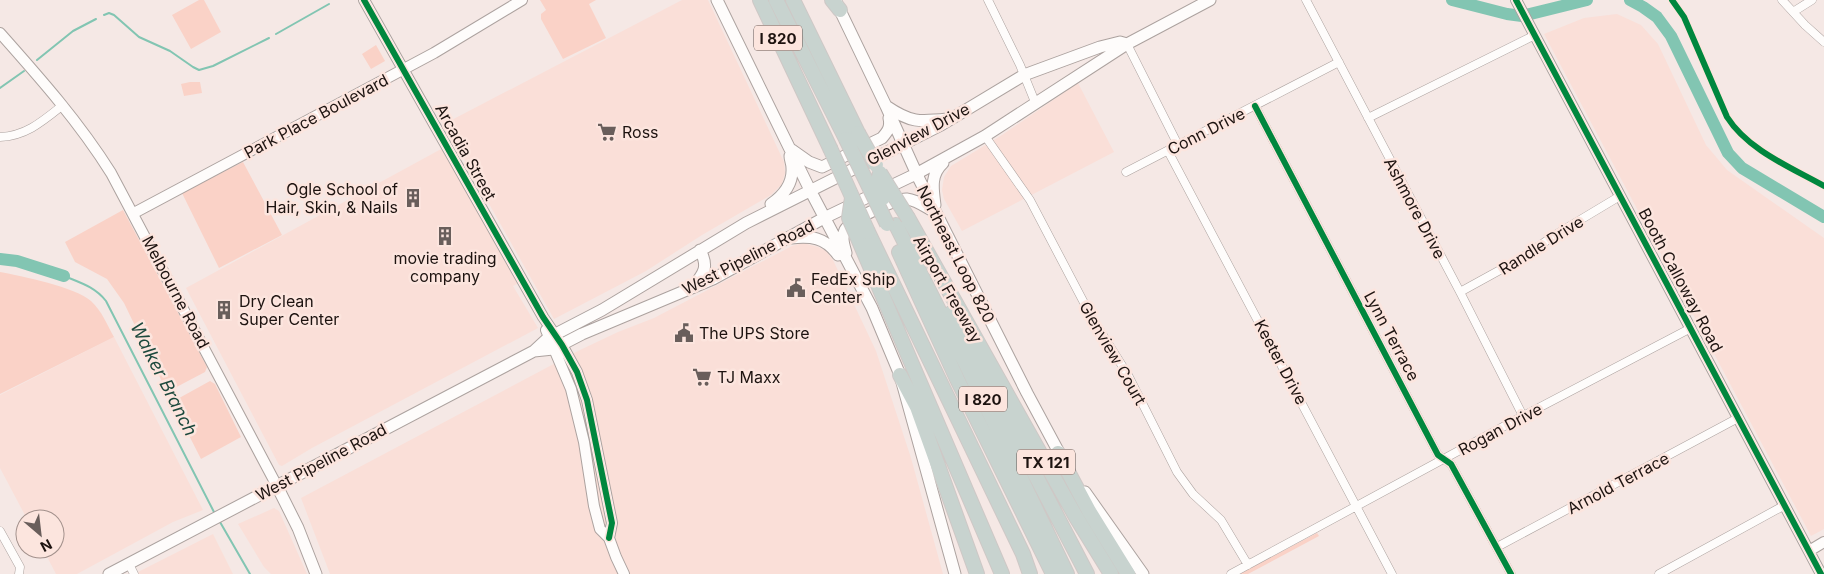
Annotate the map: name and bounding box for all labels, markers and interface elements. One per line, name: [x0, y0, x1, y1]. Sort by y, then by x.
road number: I 820: [754, 26, 802, 50]
street label: Park Place Boulevard: [240, 69, 392, 163]
street label: Glenview Drive: [863, 99, 973, 169]
street label: Arcadia Street: [431, 100, 501, 204]
street label: Conn Drive: [1164, 103, 1248, 159]
supermarket icon: Ross: [596, 121, 618, 143]
place label: Ross: [622, 122, 659, 142]
street label: Ashmore Drive: [1380, 154, 1450, 262]
place label: Ogle School of Hair, Skin, & Nails: [266, 179, 398, 217]
street label: Northeast Loop 820: [913, 182, 999, 326]
building icon: Ogle School of Hair, Skin, & Nails: [402, 187, 424, 209]
street label: Booth Calloway Road: [1634, 204, 1728, 356]
street label: Randle Drive: [1495, 211, 1587, 279]
street label: West Pipeline Road: [679, 215, 817, 299]
building icon: movie trading company: [434, 225, 456, 247]
street label: Melbourne Road: [138, 232, 214, 352]
street label: Airport Freeway: [909, 232, 987, 346]
place label: movie trading company: [393, 248, 497, 286]
place label: FedEx Ship Center: [811, 269, 895, 307]
public building icon: FedEx Ship Center: [785, 277, 807, 299]
street label: Lynn Terrace: [1360, 288, 1424, 384]
place label: Dry Clean Super Center: [239, 291, 339, 329]
street label: Glenview Court: [1075, 298, 1151, 408]
building icon: Dry Clean Super Center: [213, 299, 235, 321]
street label: Keeter Drive: [1250, 316, 1312, 408]
water label: Walker Branch: [126, 319, 202, 439]
public building icon: The UPS Store: [673, 322, 695, 344]
place label: The UPS Store: [699, 323, 810, 343]
supermarket icon: TJ Maxx: [691, 366, 713, 388]
place label: TJ Maxx: [717, 367, 781, 387]
road number: I 820: [959, 386, 1007, 412]
street label: Rogan Drive: [1455, 399, 1545, 459]
street label: West Pipeline Road: [252, 419, 390, 505]
street label: Arnold Terrace: [1564, 448, 1672, 518]
road number: TX 121: [1017, 450, 1075, 474]
north arrow: [15, 509, 65, 559]
text: N: [38, 536, 55, 556]

